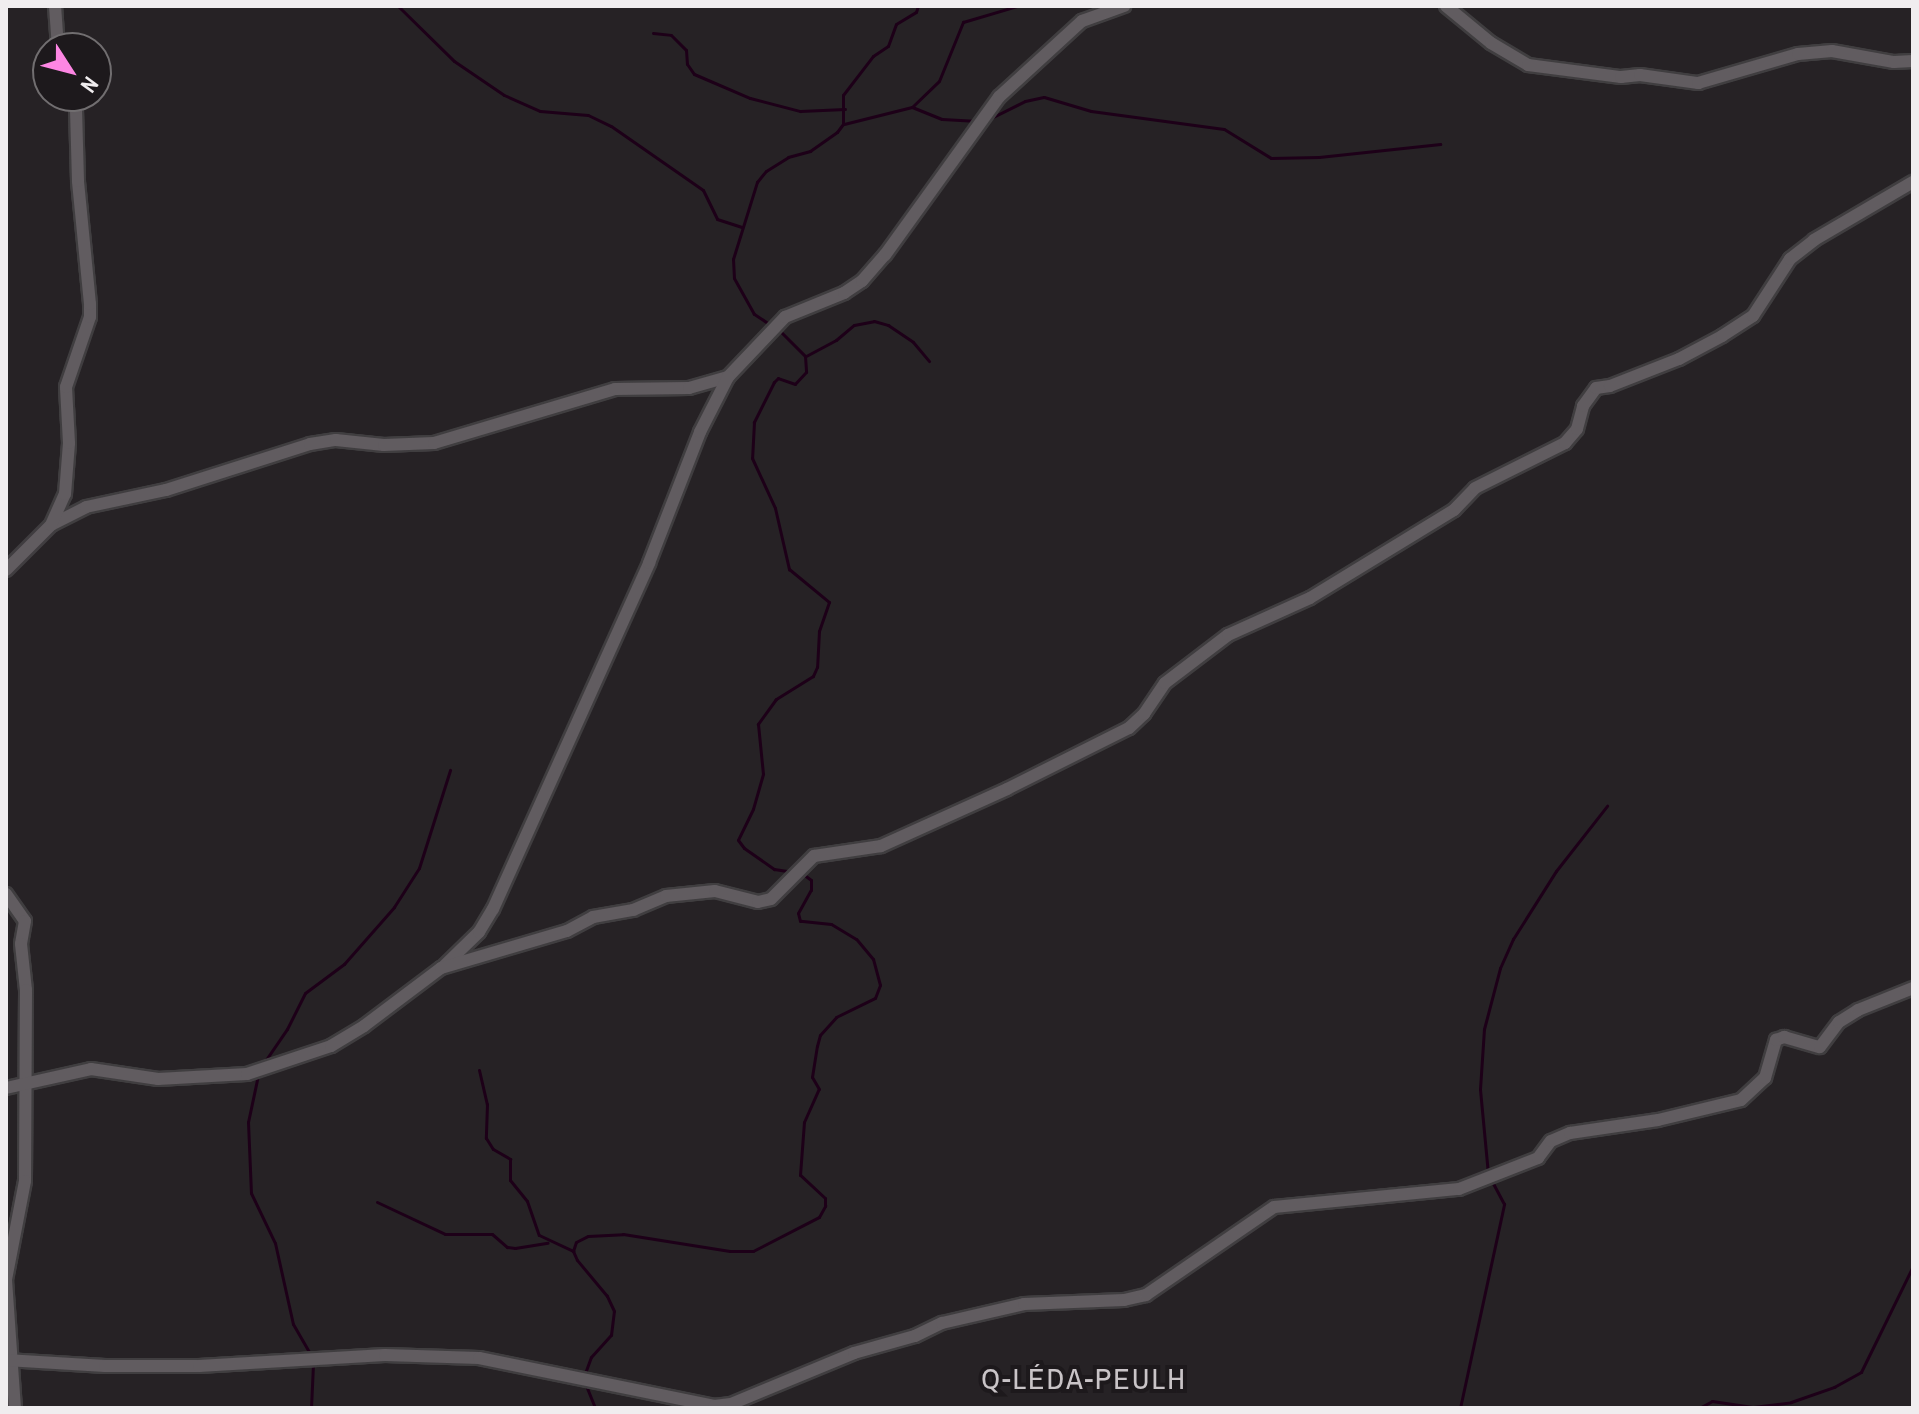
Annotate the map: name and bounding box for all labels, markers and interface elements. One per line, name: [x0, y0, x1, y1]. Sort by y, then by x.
north arrow: [32, 32, 112, 112]
text: N: [74, 71, 106, 99]
district label: Q-LÉDA-PEULH: [981, 1360, 1187, 1396]

